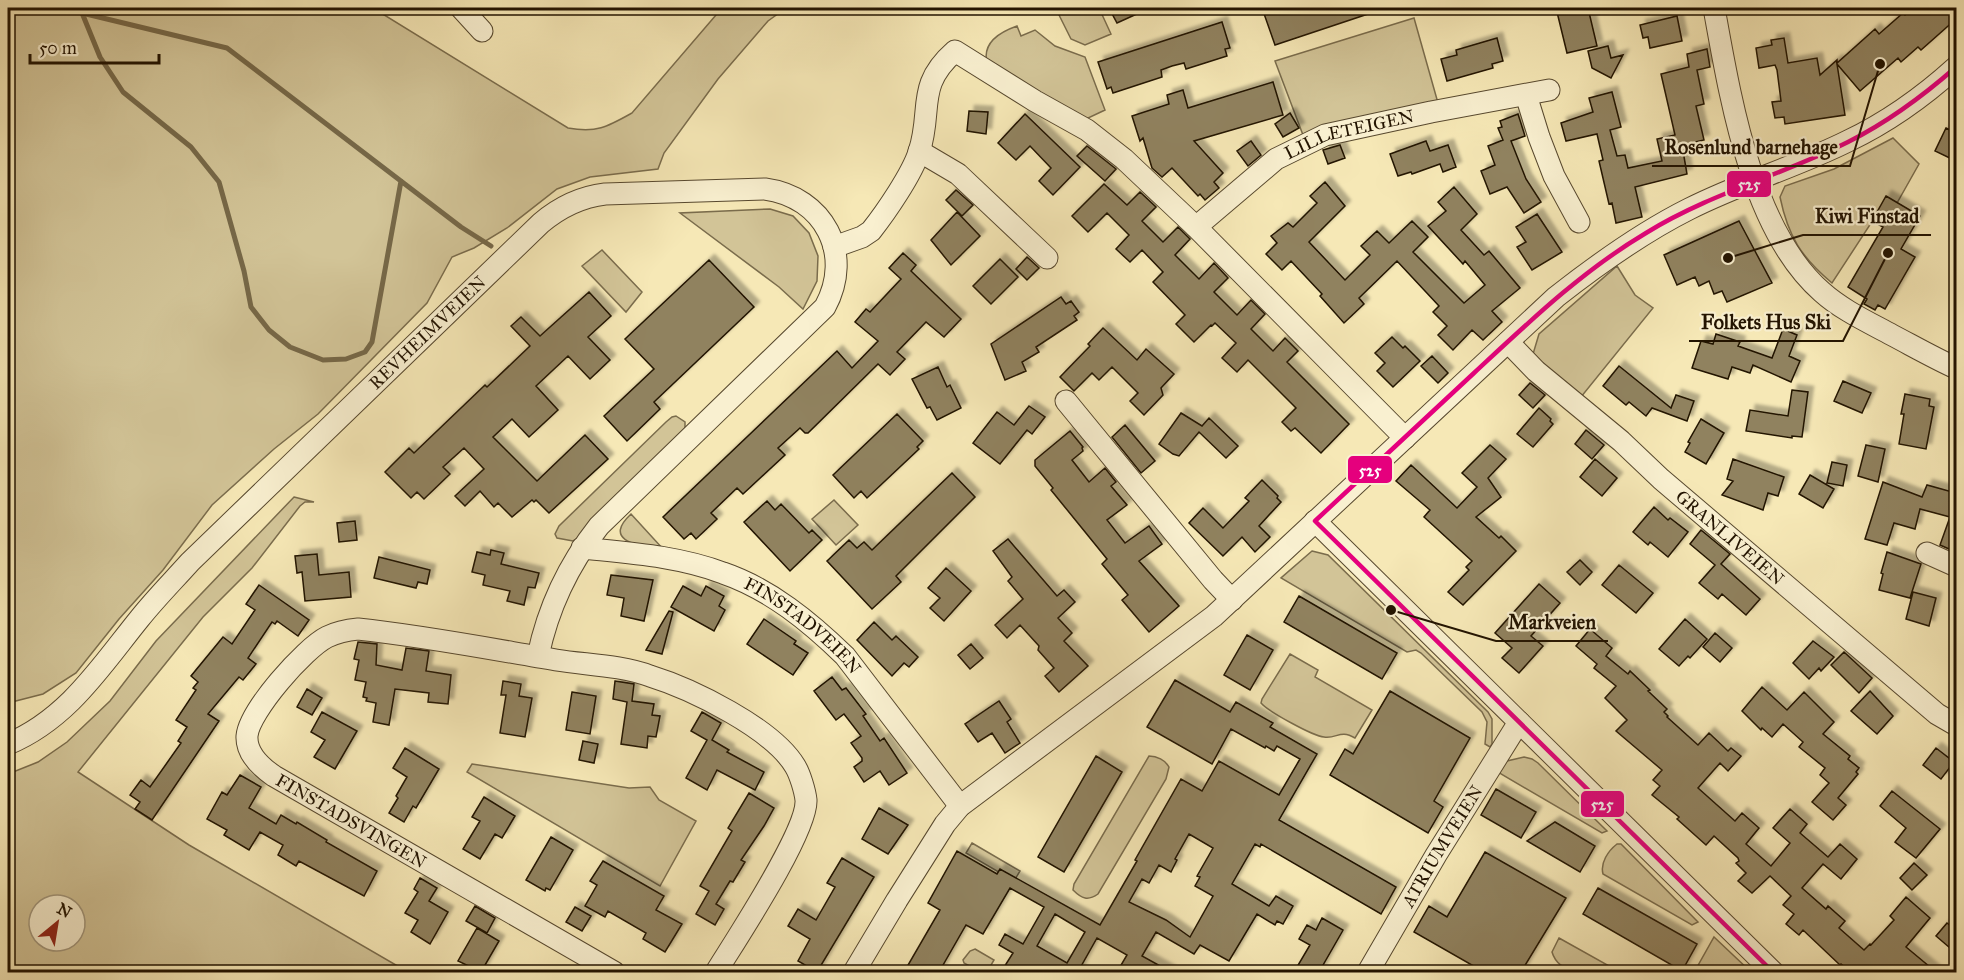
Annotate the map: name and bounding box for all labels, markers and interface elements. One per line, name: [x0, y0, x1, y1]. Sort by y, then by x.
scale bar: [30, 27, 159, 65]
text: 50 m: [39, 37, 77, 59]
street label: LILLETEIGEN: [1281, 105, 1416, 164]
callout: Rosenlund barnehage: [1652, 128, 1850, 166]
text: Rosenlund barnehage: [1664, 135, 1838, 160]
line badge: 525: [1726, 170, 1772, 198]
text: 525: [1738, 175, 1761, 194]
callout: Kiwi Finstad: [1803, 197, 1931, 235]
text: Kiwi Finstad: [1815, 204, 1920, 228]
street label: REVHEIMVEIEN: [365, 271, 491, 394]
callout: Folkets Hus Ski: [1689, 303, 1843, 341]
text: Folkets Hus Ski: [1701, 310, 1831, 334]
line badge: 525: [1347, 455, 1393, 484]
text: 525: [1359, 461, 1382, 480]
street label: GRANLIVEIEN: [1671, 485, 1789, 590]
street label: FINSTADVEIEN: [741, 572, 866, 678]
callout: Markveien: [1496, 603, 1608, 641]
text: Markveien: [1508, 610, 1596, 634]
street label: FINSTADSVINGEN: [272, 769, 430, 873]
street label: ATRIUMVEIEN: [1397, 781, 1488, 912]
line badge: 525: [1580, 790, 1625, 818]
text: 525: [1591, 795, 1614, 814]
north arrow: [27, 893, 87, 953]
text: N: [54, 899, 75, 922]

